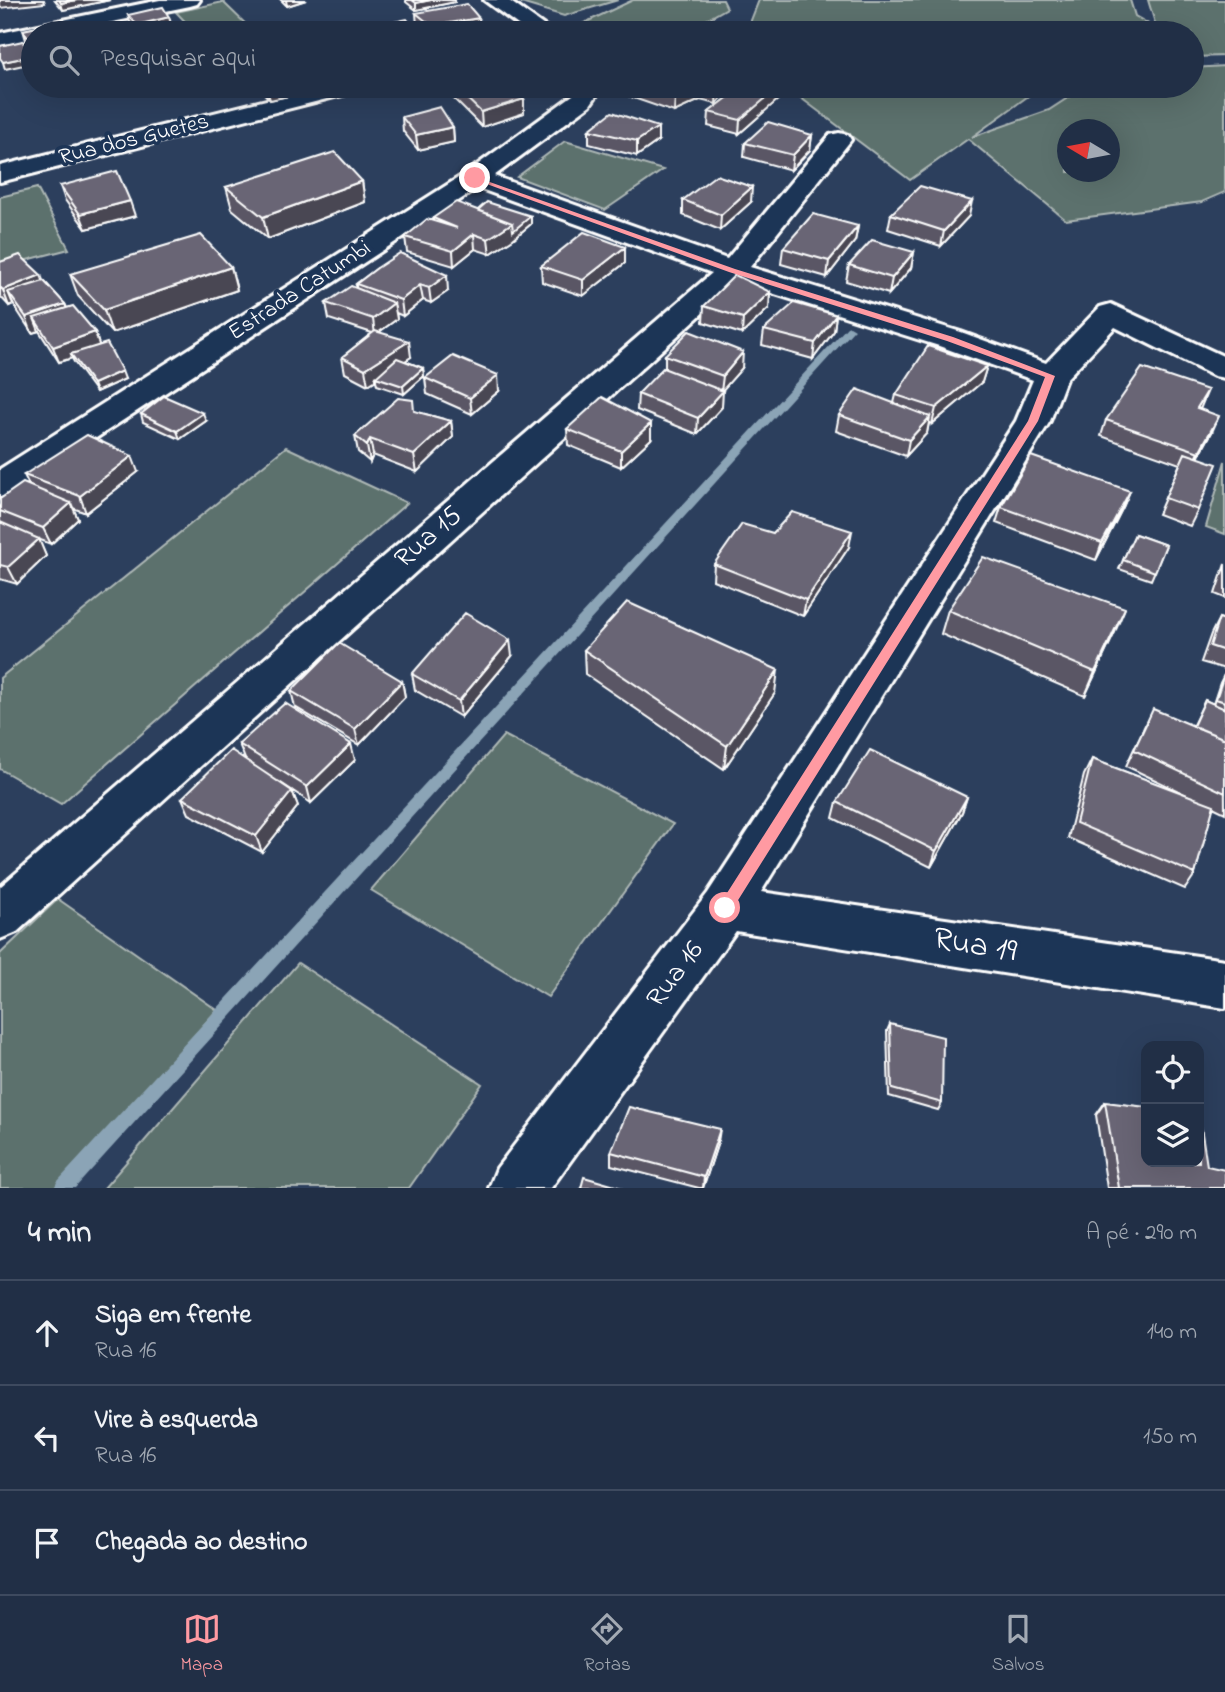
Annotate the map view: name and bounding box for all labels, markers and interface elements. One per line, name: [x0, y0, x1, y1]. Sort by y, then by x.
search box: [21, 21, 1204, 98]
icon: search: [45, 41, 83, 79]
text: Pesquisar aqui: [101, 41, 256, 79]
street label: Rua dos Guetes: [55, 105, 213, 175]
north arrow: [1057, 119, 1120, 182]
route end: [459, 162, 490, 193]
street label: Estrada Catumbi: [222, 232, 378, 350]
street label: Rua 15: [386, 497, 472, 579]
route start: [709, 892, 740, 923]
street label: Rua 19: [930, 916, 1020, 976]
street label: Rua 16: [637, 933, 715, 1017]
map controls: [1141, 1041, 1204, 1167]
button: locate: [1141, 1041, 1204, 1104]
button: layers: [1141, 1104, 1204, 1167]
text: 4 min: [28, 1212, 91, 1256]
text: A pé · 290 m: [1086, 1217, 1197, 1250]
text: Siga em frente: [95, 1297, 251, 1335]
icon: ahead: [28, 1314, 66, 1352]
text: 140 m: [1147, 1316, 1197, 1349]
text: Rua 16: [95, 1335, 156, 1368]
text: Vire à esquerda: [95, 1402, 258, 1440]
icon: left: [28, 1419, 66, 1457]
text: 150 m: [1143, 1421, 1197, 1454]
text: Rua 16: [95, 1440, 156, 1473]
icon: arrive: [28, 1524, 66, 1562]
text: Chegada ao destino: [95, 1524, 307, 1562]
tab: Mapa: [181, 1610, 223, 1679]
tab: Rotas: [584, 1610, 631, 1679]
tab: Salvos: [992, 1610, 1044, 1679]

